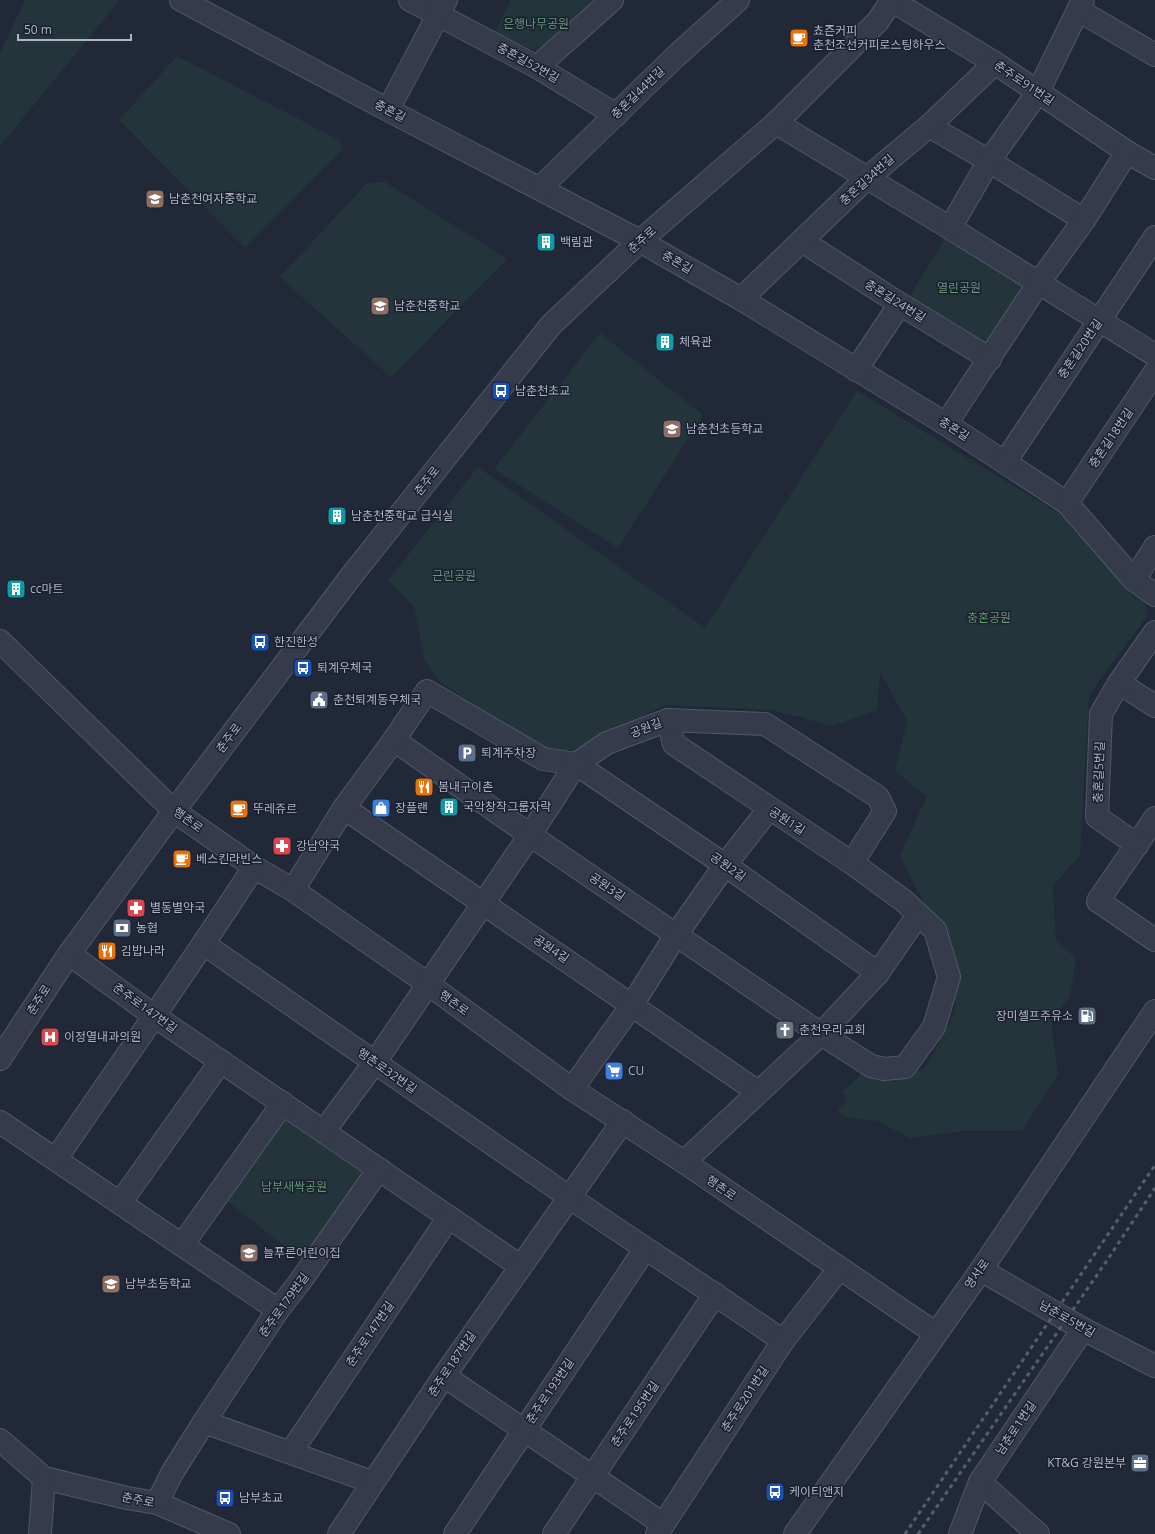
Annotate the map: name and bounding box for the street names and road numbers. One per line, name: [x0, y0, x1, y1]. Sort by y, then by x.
street label: 충혼길52번길: [494, 38, 563, 87]
street label: 춘주로91번길: [991, 56, 1058, 109]
street label: 충혼길44번길: [607, 63, 668, 123]
street label: 충혼길: [372, 95, 409, 126]
street label: 충혼길34번길: [835, 150, 898, 209]
street label: 춘주로: [624, 222, 660, 257]
street label: 충혼길: [659, 246, 696, 277]
street label: 충혼길24번길: [862, 275, 929, 326]
street label: 충혼길20번길: [1053, 315, 1106, 382]
street label: 충혼길18번길: [1084, 404, 1137, 471]
street label: 충혼길: [936, 413, 973, 445]
street label: 춘주로: [410, 462, 444, 499]
street label: 공원길: [627, 714, 664, 741]
street label: 춘주로: [212, 719, 245, 756]
street label: 충혼길5번길: [1089, 741, 1108, 803]
street label: 행촌로: [170, 803, 207, 836]
street label: 공원1길: [766, 803, 809, 839]
street label: 공원2길: [707, 848, 750, 885]
street label: 공원3길: [586, 868, 629, 905]
street label: 공원4길: [530, 930, 573, 967]
street label: 춘주로147번길: [110, 978, 181, 1037]
street label: 춘주로: [22, 981, 55, 1018]
street label: 행촌로: [436, 986, 473, 1019]
street label: 행촌로32번길: [354, 1044, 420, 1097]
street label: 행촌로: [703, 1171, 740, 1204]
street label: 영서로: [960, 1255, 993, 1292]
street label: 춘주로179번길: [254, 1269, 313, 1340]
street label: 남춘로5번길: [1036, 1296, 1099, 1341]
street label: 춘주로147번길: [341, 1298, 398, 1370]
street label: 춘주로187번길: [423, 1328, 480, 1400]
street label: 춘주로193번길: [521, 1355, 578, 1427]
street label: 춘주로201번길: [717, 1362, 772, 1435]
street label: 춘주로195번길: [606, 1378, 663, 1450]
street label: 남춘로1번길: [991, 1397, 1040, 1458]
street label: 춘주로: [120, 1488, 156, 1511]

